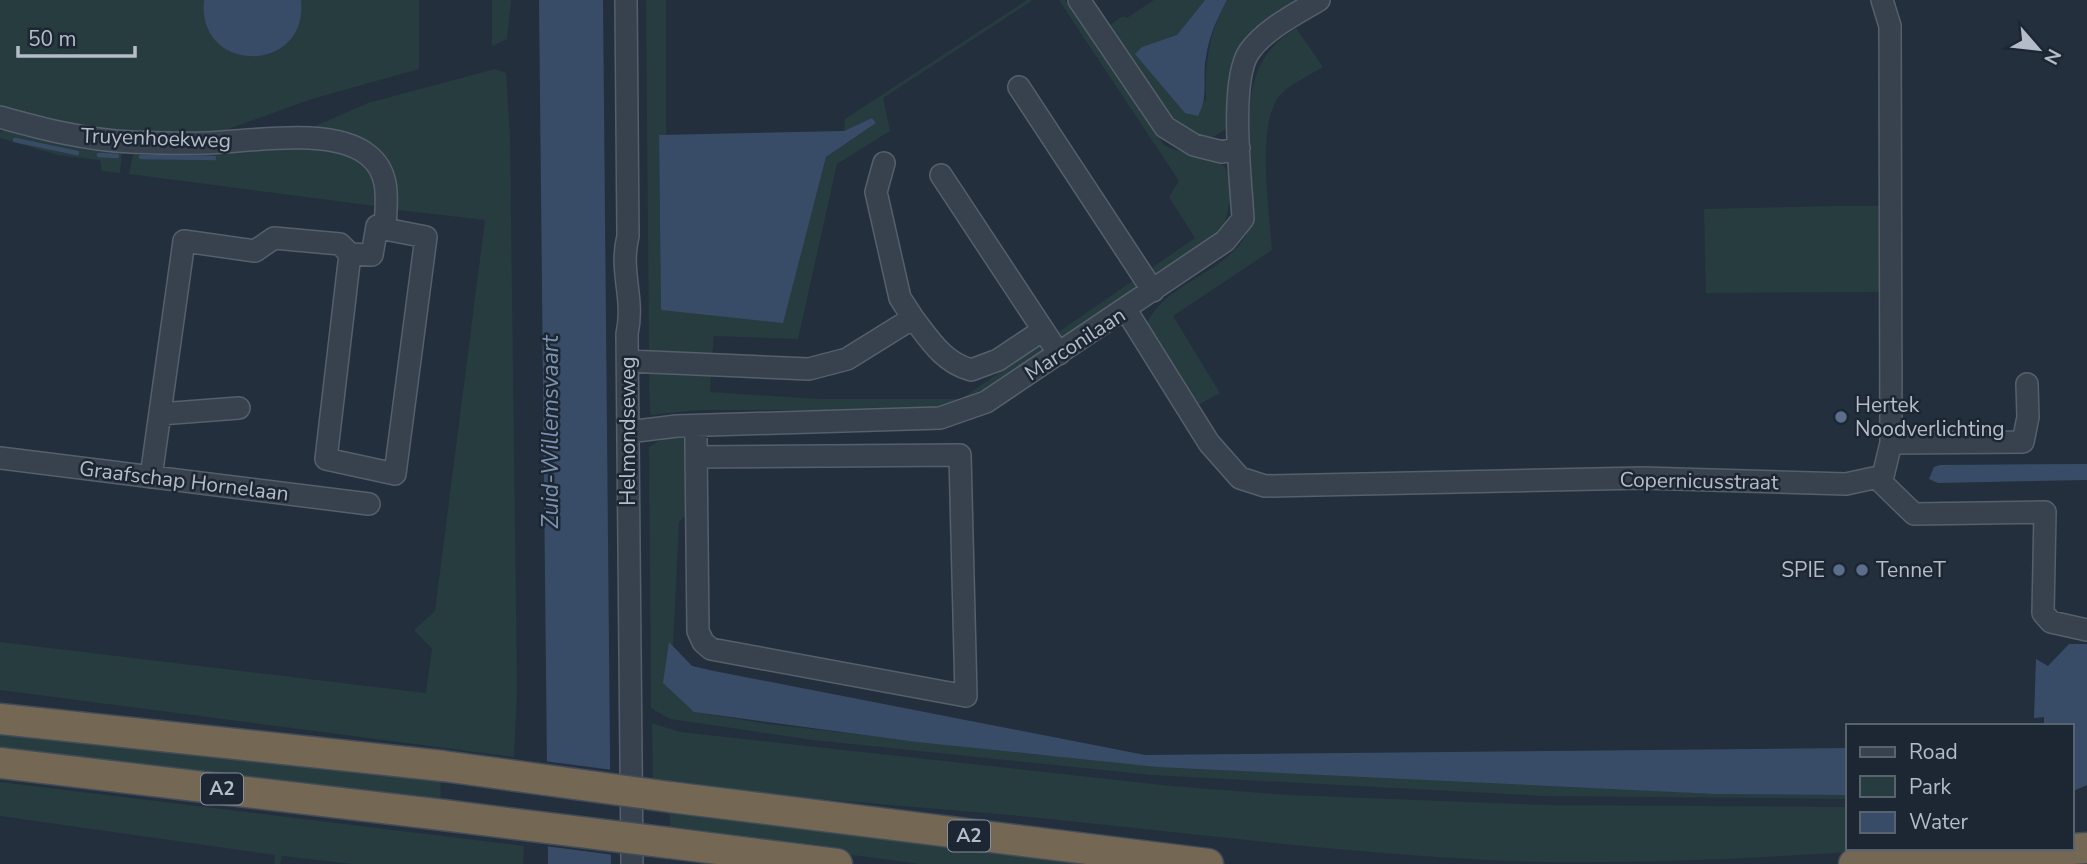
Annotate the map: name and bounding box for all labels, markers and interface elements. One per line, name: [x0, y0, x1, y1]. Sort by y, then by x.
scale bar: [18, 14, 135, 58]
north arrow: [2003, 14, 2073, 84]
text: 50 m: [28, 25, 77, 53]
text: N: [2037, 44, 2067, 69]
street label: Truyenhoekweg: [81, 121, 231, 155]
street label: Marconilaan: [1019, 301, 1131, 387]
water label: Zuid-Willemsvaart: [535, 334, 566, 529]
street label: Helmondseweg: [614, 356, 642, 506]
place label: Hertek Noodverlichting: [1855, 391, 2005, 443]
marker: Hertek Noodverlichting: [1833, 409, 1849, 425]
street label: Graafschap Hornelaan: [78, 454, 290, 508]
street label: Copernicusstraat: [1619, 466, 1779, 496]
place label: SPIE: [1781, 556, 1825, 584]
place label: TenneT: [1876, 556, 1946, 584]
marker: SPIE: [1831, 562, 1847, 578]
marker: TenneT: [1854, 562, 1870, 578]
legend: [1846, 724, 2073, 850]
text: Road: [1909, 738, 1958, 766]
text: Park: [1909, 773, 1951, 801]
road number: A2: [201, 774, 243, 804]
text: Water: [1909, 808, 1968, 836]
road number: A2: [948, 820, 990, 852]

